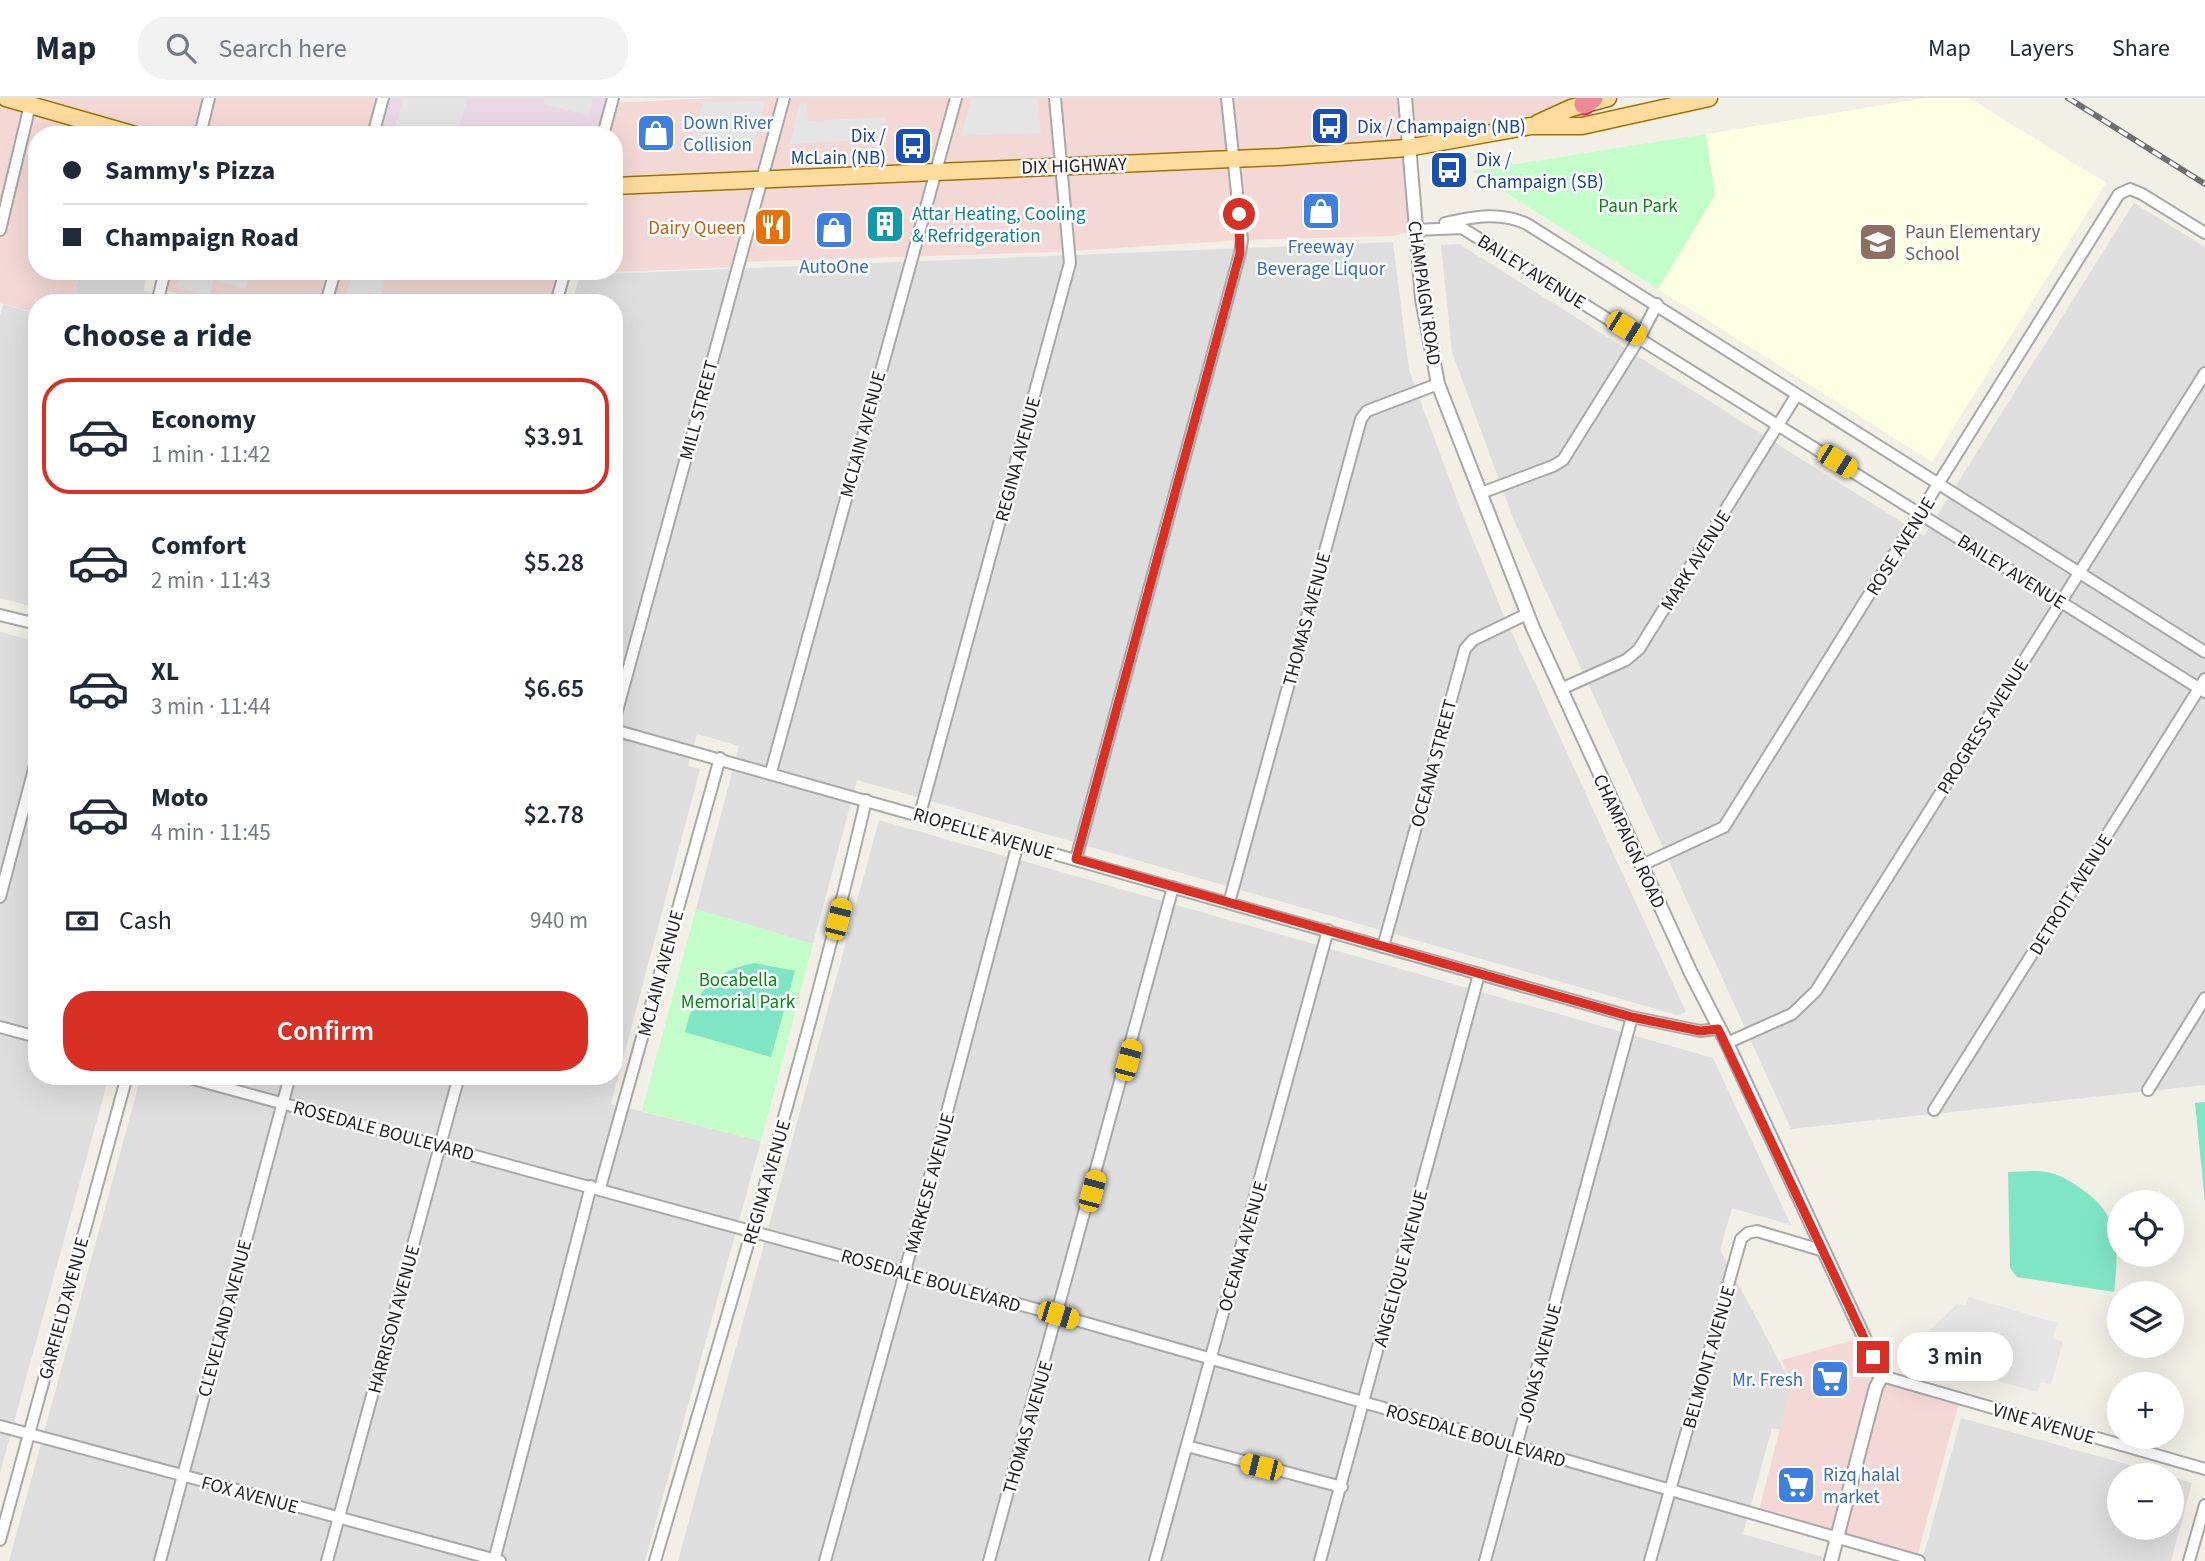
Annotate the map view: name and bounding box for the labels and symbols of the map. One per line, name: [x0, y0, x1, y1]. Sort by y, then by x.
bus stop icon: Dix / Champaign (NB): [1309, 105, 1351, 147]
place label: Down River Collision: [683, 110, 773, 159]
shop icon: Down River Collision: [635, 112, 677, 154]
place label: Dix / Champaign (NB): [1357, 114, 1526, 141]
place label: Dix / McLain (NB): [791, 123, 886, 172]
bus stop icon: Dix / McLain (NB): [892, 125, 934, 167]
place label: Dix / Champaign (SB): [1476, 147, 1604, 196]
bus stop icon: Dix / Champaign (SB): [1428, 149, 1470, 191]
street label: DIX HIGHWAY: [1021, 151, 1128, 182]
shop icon: Freeway Beverage Liquor: [1300, 190, 1342, 232]
park label: Paun Park: [1598, 193, 1678, 220]
route start: [1223, 198, 1255, 230]
place label: Attar Heating, Cooling & Refridgeration: [912, 201, 1086, 250]
building icon: Attar Heating, Cooling & Refridgeration: [864, 203, 906, 245]
restaurant icon: Dairy Queen: [752, 206, 794, 248]
shop icon: AutoOne: [813, 209, 855, 251]
place label: Dairy Queen: [648, 215, 746, 242]
street label: CHAMPAIGN ROAD: [1400, 219, 1447, 367]
place label: Paun Elementary School: [1905, 219, 2041, 268]
school or university icon: Paun Elementary School: [1857, 221, 1899, 263]
street label: BAILEY AVENUE: [1472, 228, 1591, 316]
place label: Freeway Beverage Liquor: [1257, 234, 1386, 283]
place label: AutoOne: [799, 254, 869, 281]
car: [1603, 308, 1650, 348]
street label: MILL STREET: [673, 358, 726, 463]
street label: MCLAIN AVENUE: [834, 368, 893, 501]
street label: REGINA AVENUE: [989, 394, 1048, 525]
car: [1814, 441, 1861, 481]
street label: ROSE AVENUE: [1860, 492, 1942, 601]
street label: MARK AVENUE: [1655, 505, 1738, 616]
street label: BAILEY AVENUE: [1952, 528, 2071, 616]
street label: THOMAS AVENUE: [1277, 549, 1338, 689]
street label: PROGRESS AVENUE: [1931, 654, 2036, 800]
street label: OCEANA STREET: [1404, 697, 1464, 830]
street label: CHAMPAIGN ROAD: [1586, 770, 1672, 913]
street label: RIOPELLE AVENUE: [910, 801, 1057, 868]
street label: DETROIT AVENUE: [2023, 829, 2119, 961]
car: [823, 896, 854, 942]
street label: MCLAIN AVENUE: [632, 907, 691, 1040]
park label: Bocabella Memorial Park: [681, 967, 796, 1016]
car: [1113, 1037, 1144, 1083]
street label: ROSEDALE BOULEVARD: [290, 1094, 477, 1169]
street label: MARKESE AVENUE: [899, 1110, 962, 1257]
street label: REGINA AVENUE: [737, 1117, 798, 1248]
car: [1077, 1168, 1108, 1214]
street label: OCEANA AVENUE: [1212, 1178, 1275, 1315]
street label: ANGELIQUE AVENUE: [1367, 1187, 1435, 1350]
street label: GARFIELD AVENUE: [32, 1234, 96, 1383]
street label: CLEVELAND AVENUE: [191, 1237, 259, 1400]
street label: HARRISON AVENUE: [362, 1242, 427, 1397]
street label: ROSEDALE BOULEVARD: [837, 1243, 1024, 1320]
street label: BELMONT AVENUE: [1676, 1283, 1743, 1432]
car: [1035, 1299, 1082, 1331]
street label: JONAS AVENUE: [1512, 1301, 1569, 1426]
callout: 3 min: [1898, 1332, 2013, 1382]
route end: [1857, 1341, 1889, 1373]
street label: THOMAS AVENUE: [996, 1358, 1060, 1497]
supermarket icon: Mr. Fresh: [1809, 1358, 1851, 1400]
place label: Mr. Fresh: [1732, 1367, 1803, 1394]
street label: VINE AVENUE: [1989, 1397, 2098, 1452]
street label: ROSEDALE BOULEVARD: [1382, 1398, 1569, 1475]
car: [1239, 1452, 1284, 1482]
place label: Rizq halal market: [1823, 1462, 1900, 1511]
supermarket icon: Rizq halal market: [1775, 1464, 1817, 1506]
street label: FOX AVENUE: [198, 1470, 301, 1521]

